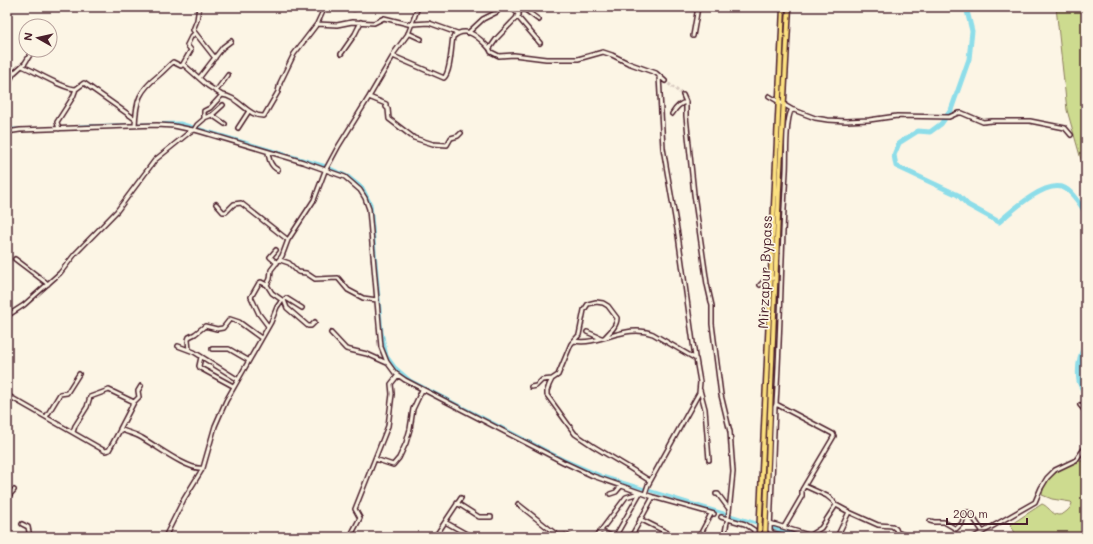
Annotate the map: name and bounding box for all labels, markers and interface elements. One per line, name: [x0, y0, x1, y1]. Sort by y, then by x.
north arrow: [18, 18, 58, 58]
text: N: [20, 31, 36, 42]
street label: Mirzapur Bypass: [753, 215, 776, 329]
scale bar: [947, 500, 1027, 526]
text: 200 m: [953, 505, 988, 521]

